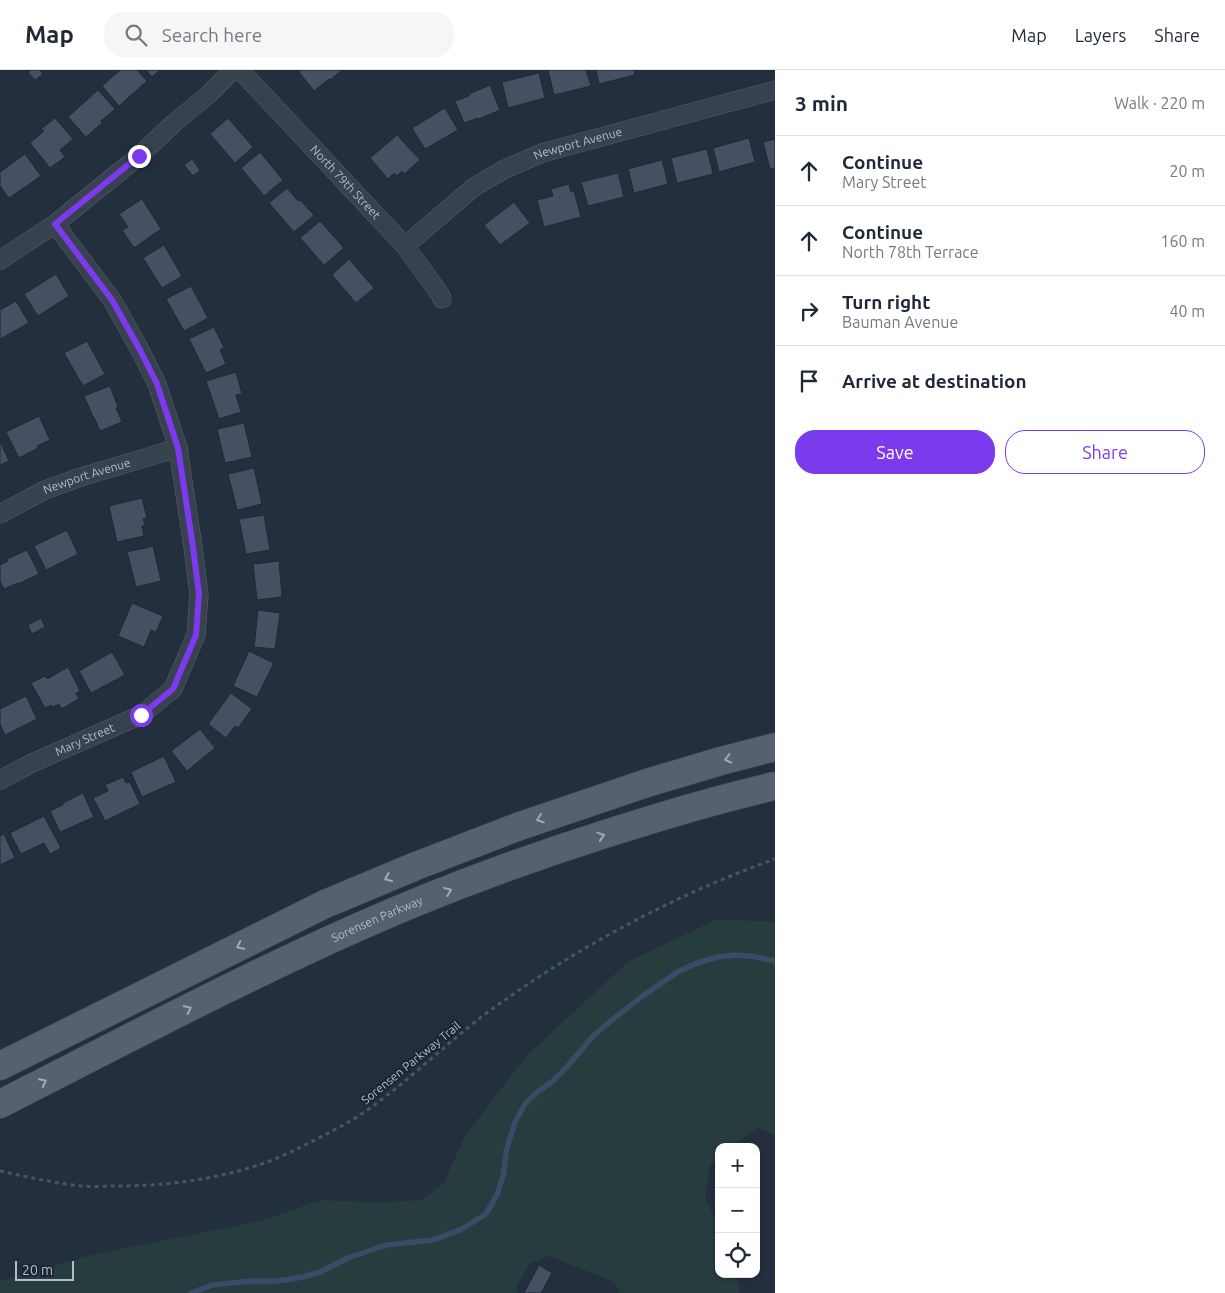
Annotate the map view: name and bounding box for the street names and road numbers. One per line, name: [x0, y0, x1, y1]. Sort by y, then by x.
street label: Newport Avenue: [531, 125, 623, 162]
street label: North 79th Street: [308, 143, 383, 222]
street label: Newport Avenue: [41, 456, 132, 496]
street label: Mary Street: [53, 720, 117, 758]
street label: Sorensen Parkway: [329, 893, 425, 944]
street label: Sorensen Parkway Trail: [359, 1019, 463, 1107]

